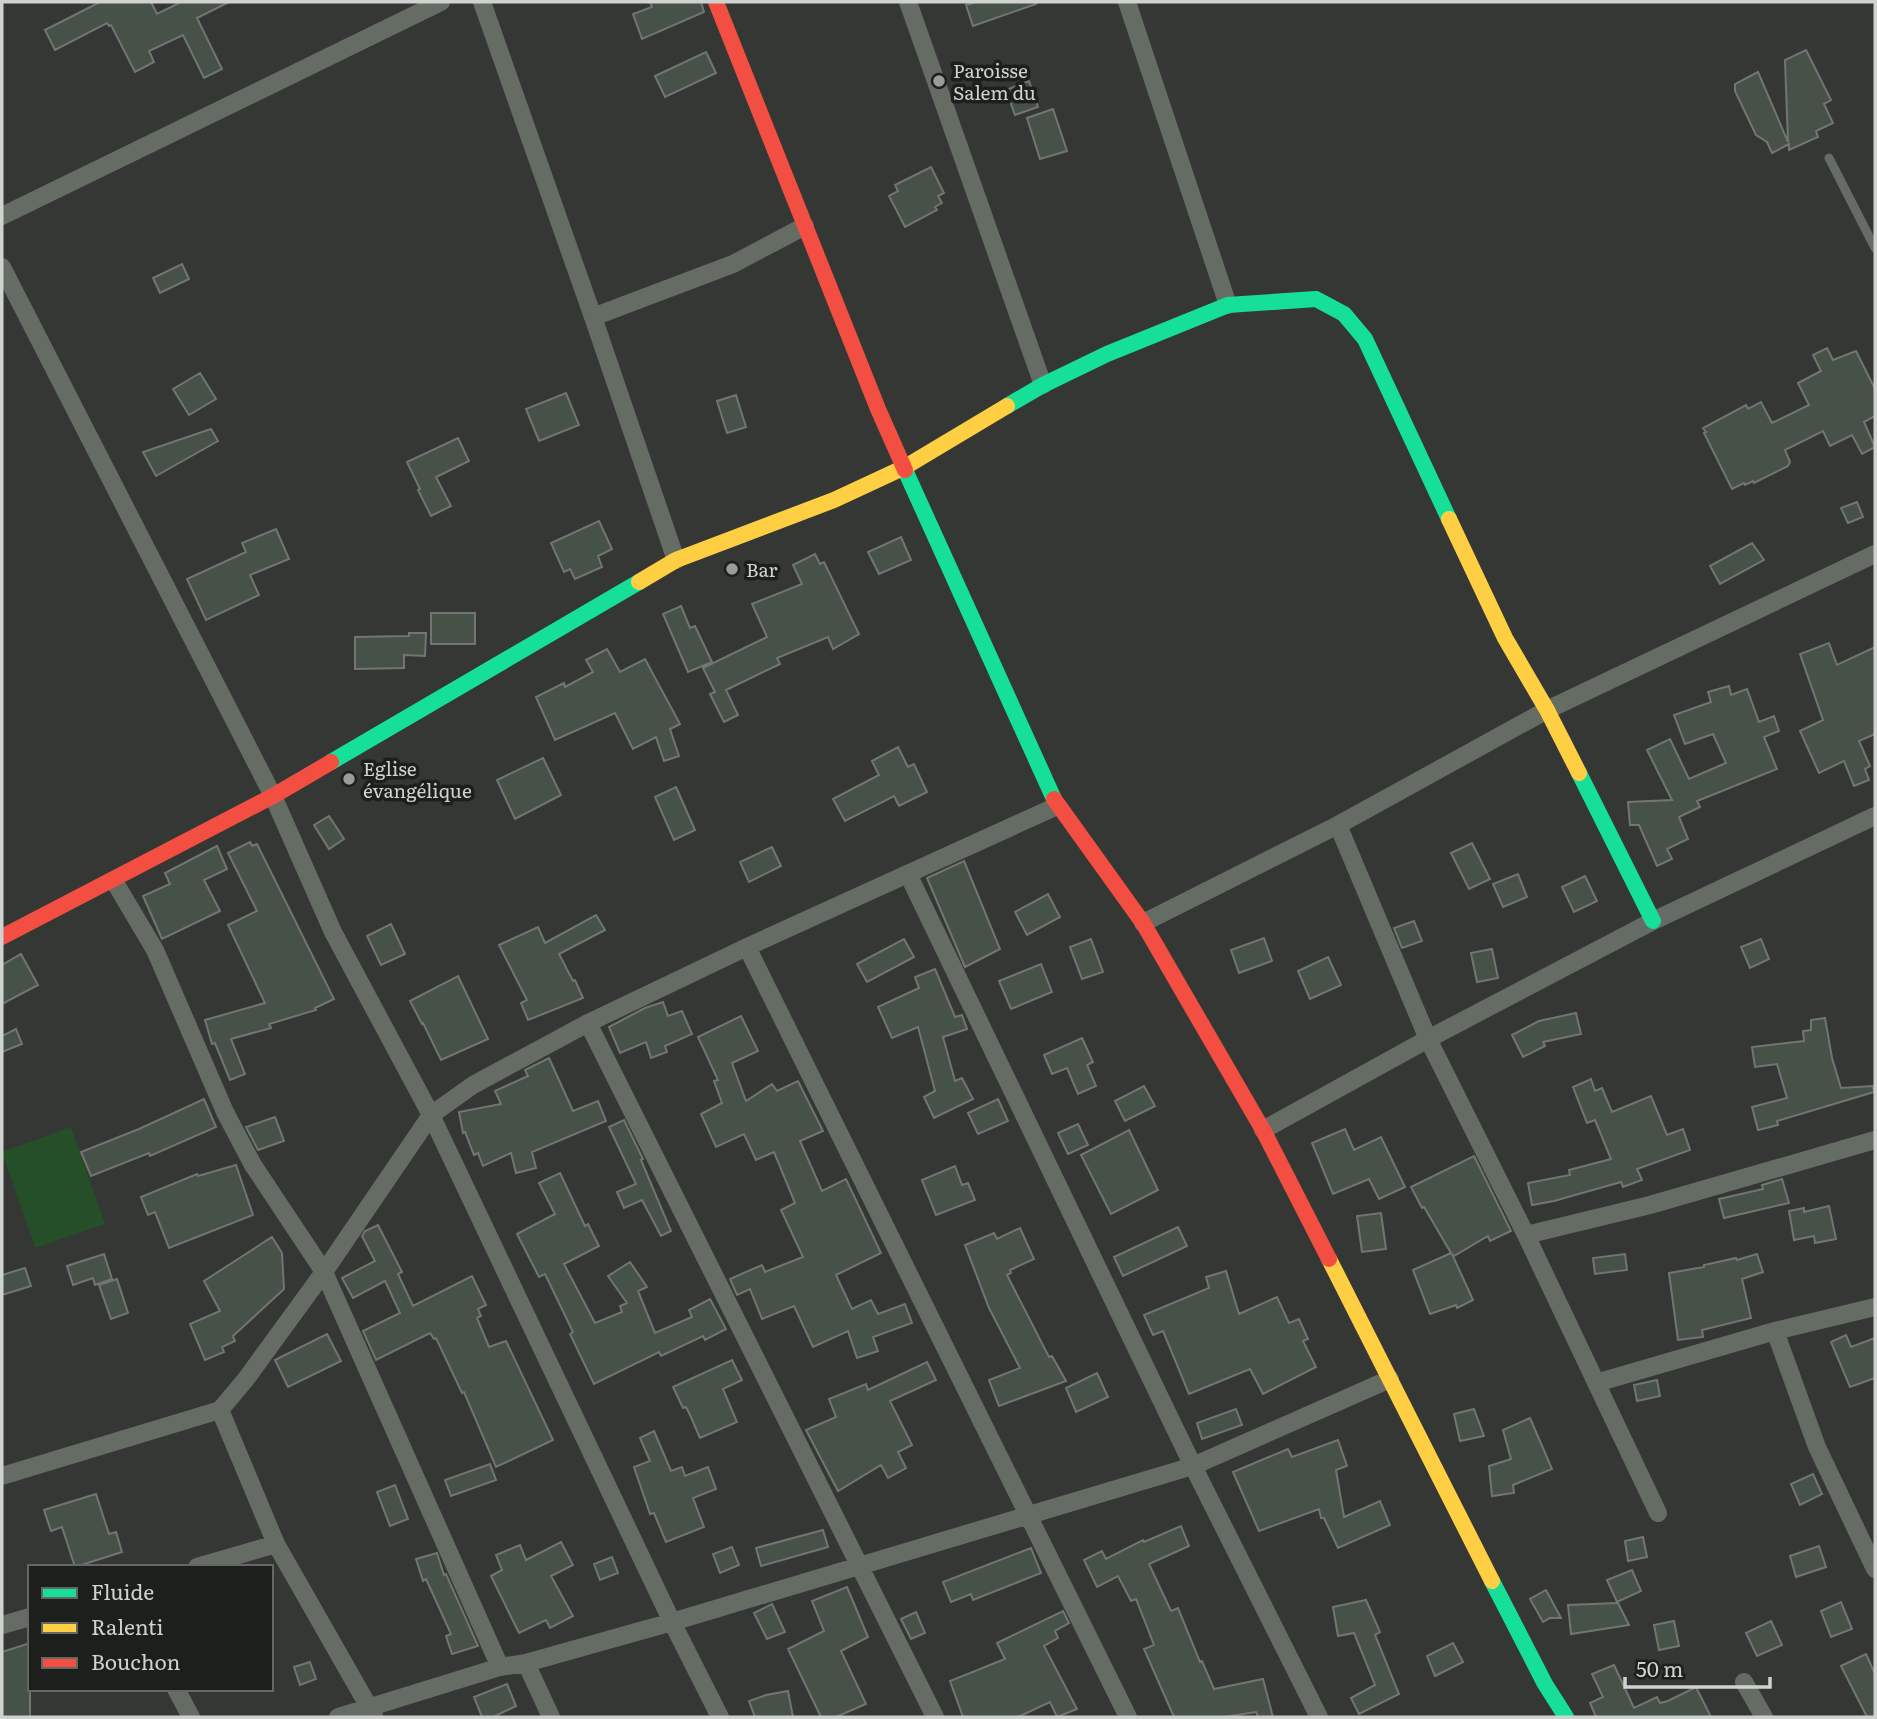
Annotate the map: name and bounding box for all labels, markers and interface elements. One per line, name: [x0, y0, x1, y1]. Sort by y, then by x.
place label: Paroisse Salem du: [953, 56, 1036, 106]
marker: Paroisse Salem du: [931, 73, 947, 89]
place label: Bar: [746, 555, 778, 583]
marker: Bar: [724, 561, 740, 577]
place label: Eglise évangélique: [363, 754, 472, 804]
marker: Eglise évangélique: [341, 771, 357, 787]
legend: [28, 1565, 273, 1691]
text: Fluide: [91, 1575, 154, 1606]
text: Ralenti: [91, 1610, 164, 1641]
text: Bouchon: [91, 1645, 181, 1676]
scale bar: [1625, 1646, 1770, 1690]
text: 50 m: [1636, 1652, 1683, 1683]

